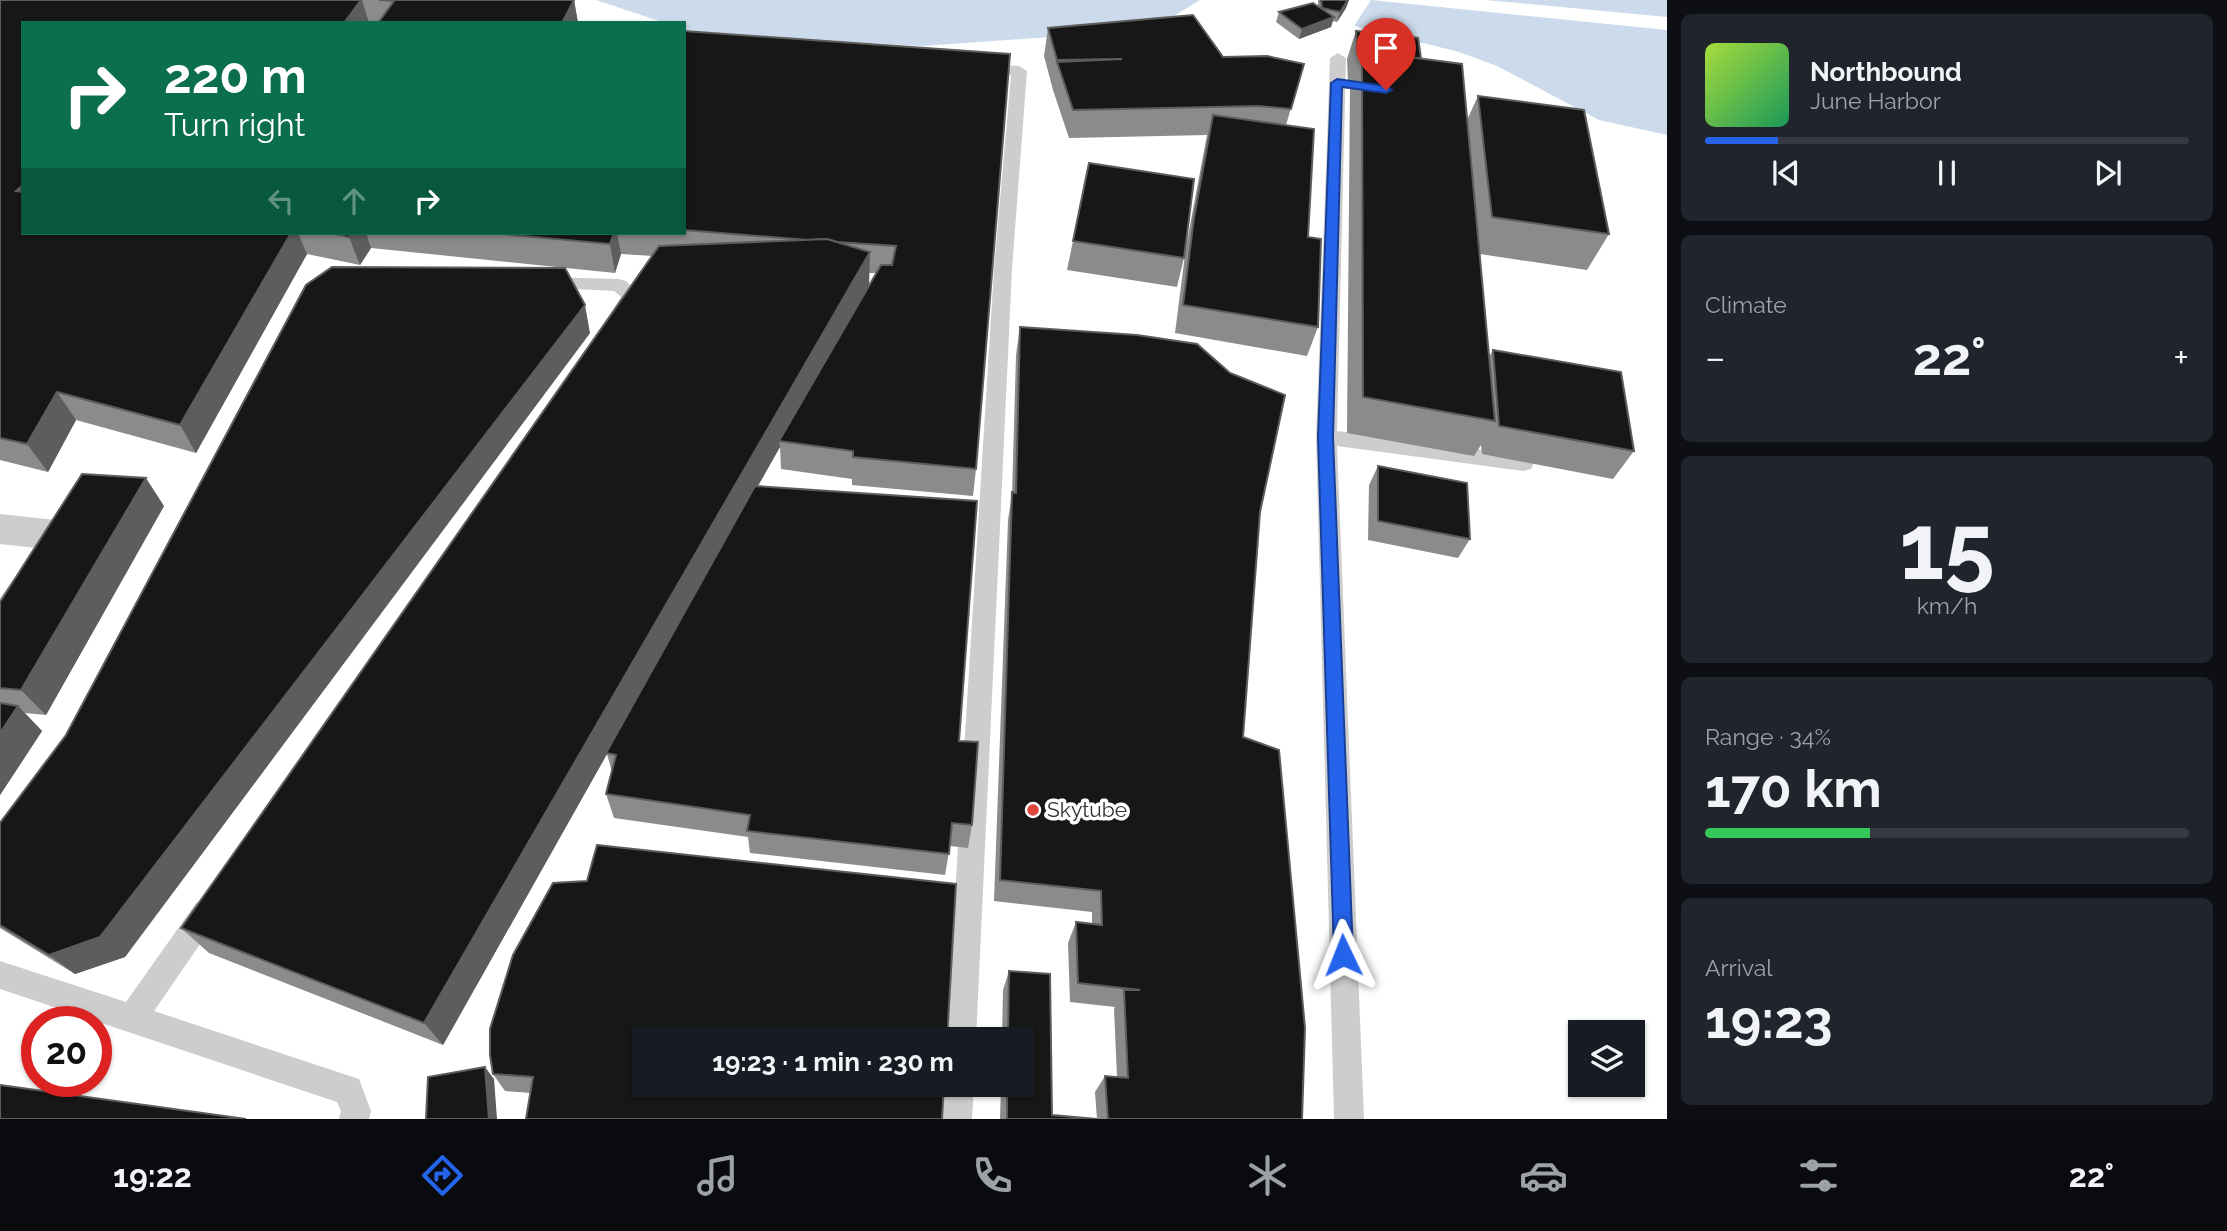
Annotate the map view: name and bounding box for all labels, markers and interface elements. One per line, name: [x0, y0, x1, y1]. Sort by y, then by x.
pin: [1356, 18, 1416, 90]
icon: arrive: [1367, 29, 1405, 67]
text: 220 m: [164, 47, 307, 104]
icon: right: [49, 49, 140, 140]
text: Northbound: [1810, 57, 1962, 87]
text: June Harbor: [1810, 87, 1941, 114]
text: Turn right: [164, 106, 305, 143]
icon: previous: [1767, 154, 1805, 192]
icon: pause: [1928, 154, 1966, 192]
icon: next: [2089, 154, 2127, 192]
icon: left: [262, 182, 300, 220]
icon: ahead: [335, 182, 373, 220]
icon: right: [408, 182, 446, 220]
text: Climate: [1705, 291, 1787, 318]
text: 22°: [1913, 326, 1986, 387]
text: −: [1705, 335, 1725, 380]
text: +: [2173, 335, 2189, 380]
text: 15: [1899, 493, 1995, 600]
text: km/h: [1917, 592, 1977, 619]
text: Range · 34%: [1705, 723, 1831, 750]
text: 170 km: [1705, 758, 1882, 819]
place label: Skytube: [1047, 797, 1127, 822]
marker: Skytube: [1025, 802, 1041, 818]
position arrow: [1306, 918, 1380, 992]
text: Arrival: [1705, 954, 1772, 981]
text: 19:23: [1705, 989, 1833, 1050]
speed limit sign: 20: [21, 1006, 112, 1097]
map controls: [1568, 1020, 1645, 1097]
button: layers: [1568, 1020, 1645, 1097]
text: 19:23 · 1 min · 230 m: [712, 1047, 954, 1077]
icon: directions: [418, 1151, 467, 1200]
icon: music: [693, 1151, 742, 1200]
icon: phone: [968, 1151, 1017, 1200]
icon: climate: [1243, 1151, 1292, 1200]
icon: car: [1519, 1151, 1568, 1200]
icon: filters: [1794, 1151, 1843, 1200]
text: 19:22: [113, 1157, 192, 1194]
text: 22°: [2069, 1157, 2114, 1194]

